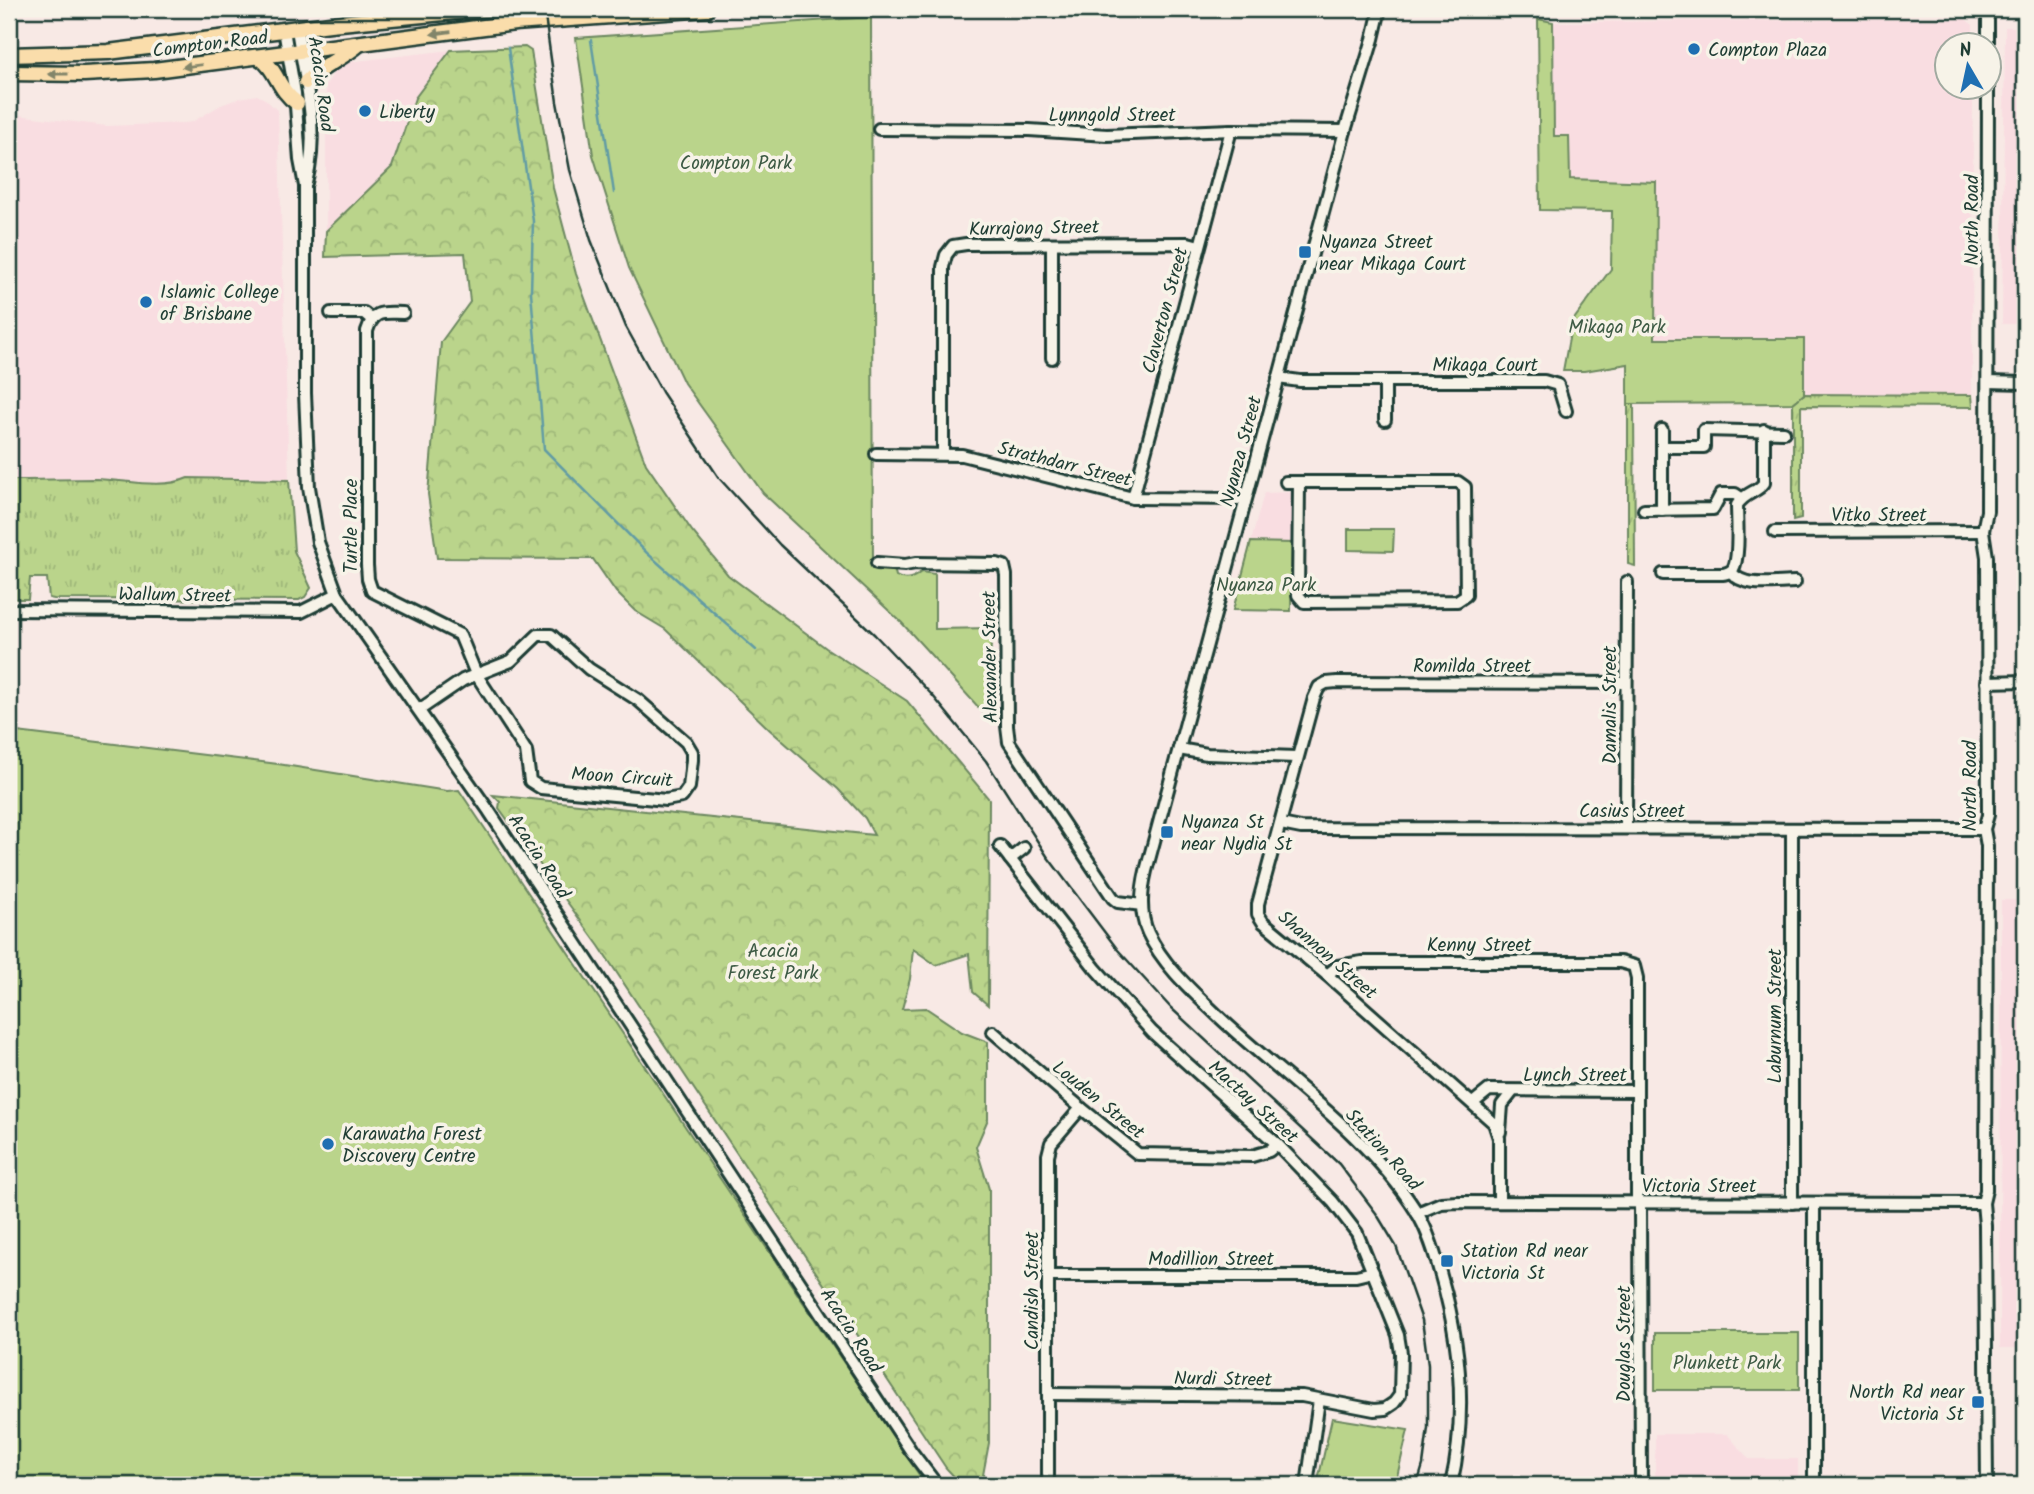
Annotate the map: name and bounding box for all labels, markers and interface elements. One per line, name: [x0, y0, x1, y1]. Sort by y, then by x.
street label: Compton Road: [151, 23, 270, 67]
one-way arrow: [430, 27, 452, 38]
north arrow: [1932, 32, 2002, 102]
street label: Acacia Road: [298, 34, 342, 135]
text: N: [1957, 35, 1974, 67]
place label: Compton Plaza: [1708, 36, 1827, 66]
marker: Compton Plaza: [1686, 41, 1702, 57]
one-way arrow: [180, 60, 202, 71]
one-way arrow: [47, 68, 69, 80]
place label: Liberty: [379, 98, 436, 128]
street label: Lynngold Street: [1048, 101, 1176, 131]
marker: Liberty: [357, 103, 373, 119]
park label: Compton Park: [680, 149, 792, 179]
street label: North Road: [1958, 174, 1988, 266]
street label: Kurrajong Street: [969, 213, 1100, 245]
place label: Nyanza Street near Mikaga Court: [1319, 228, 1467, 280]
street label: Claverton Street: [1135, 243, 1197, 377]
marker: Nyanza Street near Mikaga Court: [1297, 244, 1313, 260]
place label: Islamic College of Brisbane: [160, 278, 279, 330]
marker: Islamic College of Brisbane: [138, 294, 154, 310]
park label: Mikaga Park: [1568, 313, 1666, 343]
street label: Mikaga Court: [1432, 351, 1538, 381]
street label: Nyanza Street: [1213, 392, 1271, 510]
street label: Strathdarr Street: [994, 434, 1135, 496]
street label: Turtle Place: [337, 478, 367, 573]
street label: Vitko Street: [1831, 501, 1927, 531]
park label: Nyanza Park: [1216, 571, 1316, 601]
street label: Wallum Street: [118, 580, 232, 612]
street label: Alexander Street: [975, 590, 1007, 723]
street label: Damalis Street: [1596, 645, 1626, 764]
street label: Romilda Street: [1413, 652, 1532, 682]
street label: North Road: [1956, 740, 1986, 832]
street label: Moon Circuit: [570, 759, 674, 797]
street label: Casius Street: [1579, 797, 1686, 827]
street label: Acacia Road: [499, 808, 577, 906]
place label: Nyanza St near Nydia St: [1181, 808, 1293, 860]
marker: Nyanza St near Nydia St: [1159, 824, 1175, 840]
street label: Shannon Street: [1270, 904, 1384, 1008]
street label: Kenny Street: [1427, 931, 1532, 961]
park label: Acacia Forest Park: [728, 937, 819, 989]
street label: Laburnum Street: [1761, 948, 1791, 1083]
street label: Mactay Street: [1201, 1053, 1305, 1152]
street label: Louden Street: [1045, 1054, 1151, 1148]
street label: Lynch Street: [1523, 1061, 1628, 1091]
street label: Station Road: [1337, 1102, 1428, 1199]
place label: Karawatha Forest Discovery Centre: [342, 1120, 483, 1172]
marker: Karawatha Forest Discovery Centre: [320, 1136, 336, 1152]
street label: Victoria Street: [1642, 1172, 1757, 1202]
street label: Candish Street: [1018, 1231, 1048, 1350]
place label: Station Rd near Victoria St: [1461, 1237, 1589, 1289]
street label: Modillion Street: [1148, 1245, 1275, 1275]
marker: Station Rd near Victoria St: [1439, 1253, 1455, 1269]
street label: Acacia Road: [811, 1282, 889, 1380]
street label: Douglas Street: [1610, 1285, 1640, 1402]
park label: Plunkett Park: [1673, 1349, 1781, 1379]
street label: Nurdi Street: [1174, 1364, 1273, 1396]
place label: North Rd near Victoria St: [1849, 1378, 1966, 1430]
marker: North Rd near Victoria St: [1970, 1394, 1986, 1410]

